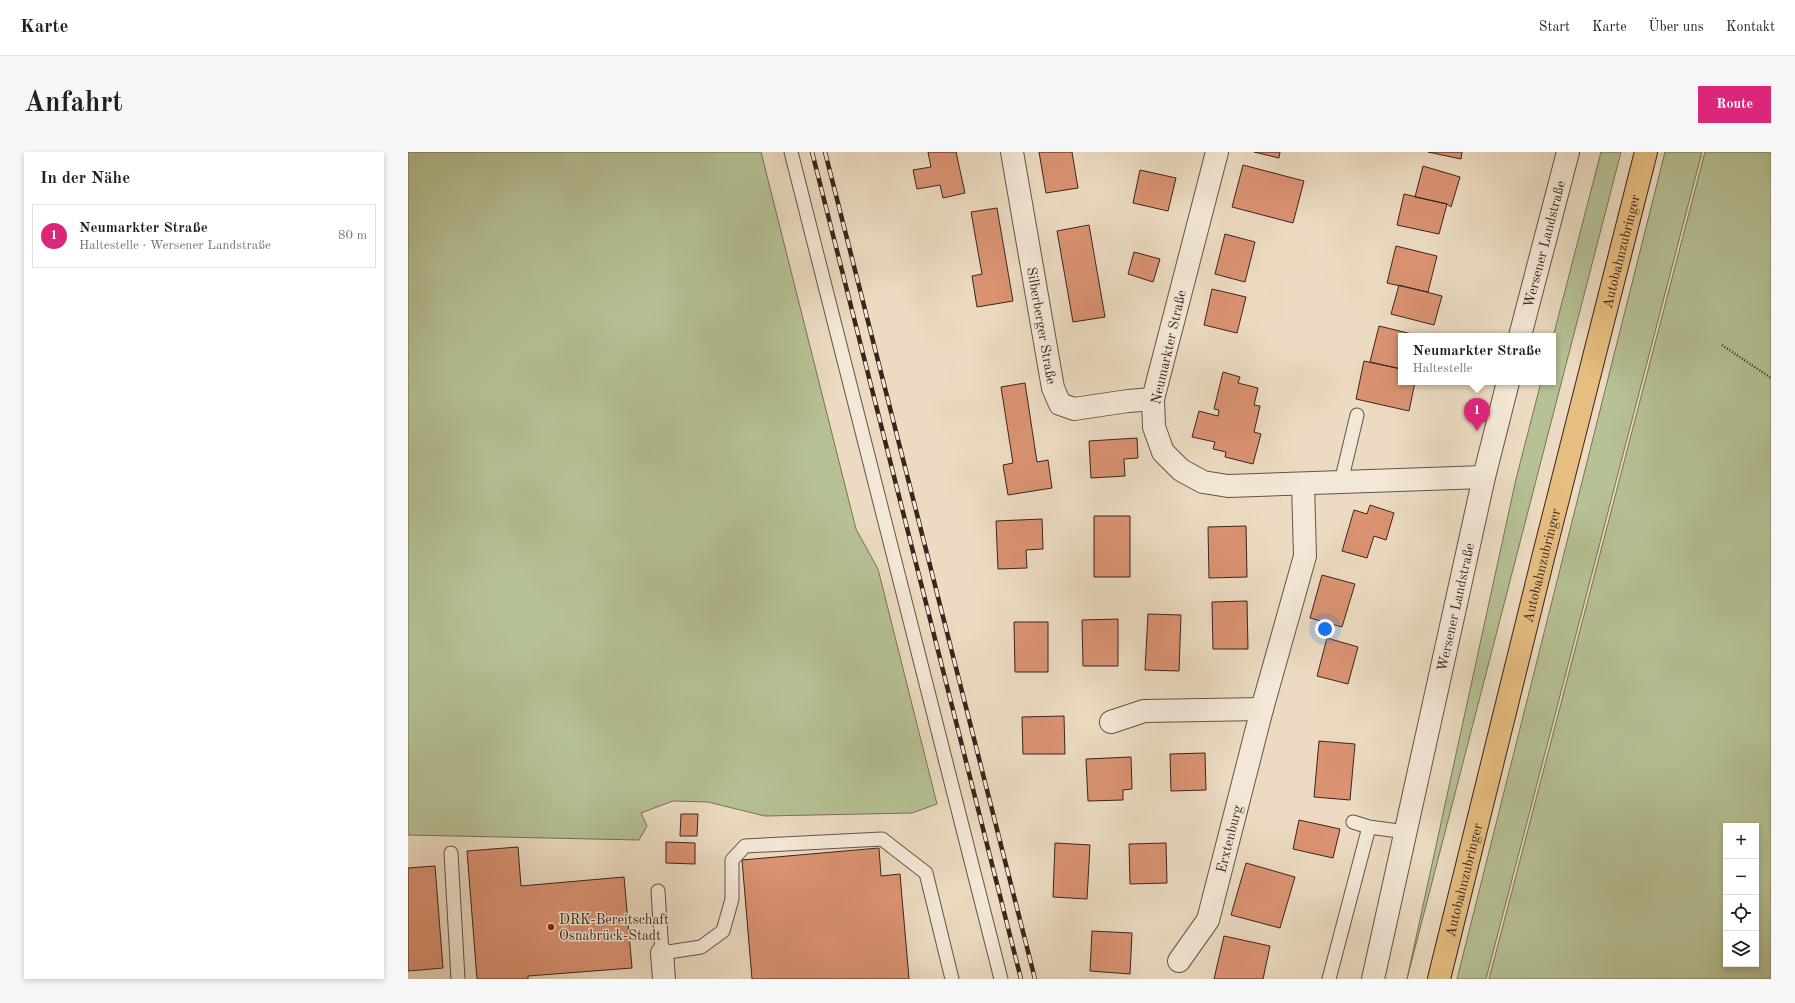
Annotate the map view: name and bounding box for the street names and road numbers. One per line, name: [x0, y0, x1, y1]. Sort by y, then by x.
street label: Wersener Landstraße: [1522, 179, 1568, 309]
street label: Autobahnzubringer: [1601, 193, 1643, 310]
street label: Silberberger Straße: [1024, 266, 1058, 385]
street label: Neumarkter Straße: [1149, 289, 1189, 406]
street label: Autobahnzubringer: [1521, 507, 1563, 624]
street label: Wersener Landstraße: [1435, 542, 1477, 673]
street label: Erxtenburg: [1214, 803, 1245, 875]
street label: Autobahnzubringer: [1444, 821, 1485, 939]

